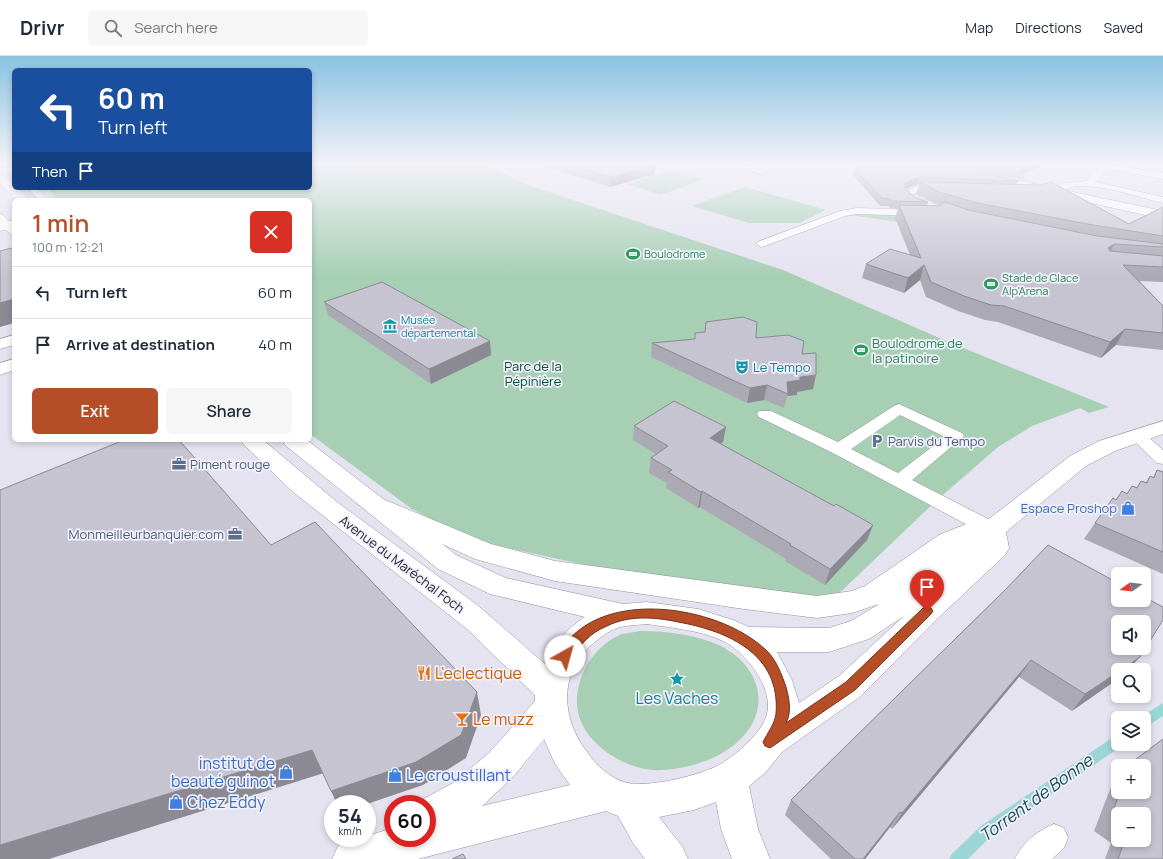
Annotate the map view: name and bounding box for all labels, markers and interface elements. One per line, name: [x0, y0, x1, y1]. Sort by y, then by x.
search box: [88, 10, 368, 46]
text: Drivr: [20, 15, 64, 41]
icon: search: [102, 17, 124, 39]
text: Search here: [134, 17, 218, 38]
text: Map: [965, 18, 993, 37]
text: Directions: [1015, 18, 1082, 37]
text: Saved: [1104, 18, 1143, 37]
text: 60 m: [98, 79, 165, 117]
icon: left: [32, 84, 84, 136]
text: Turn left: [98, 115, 168, 139]
icon: arrive: [75, 160, 97, 182]
text: Then: [32, 161, 67, 182]
text: 1 min: [32, 206, 89, 239]
button: close: [250, 211, 292, 253]
text: 100 m · 12:21: [32, 238, 104, 256]
sports icon: Boulodrome: [625, 246, 641, 262]
place label: Boulodrome: [644, 246, 706, 261]
place label: Stade de Glace Alp'Arena: [1002, 270, 1079, 298]
sports icon: Stade de Glace Alp'Arena: [983, 276, 999, 292]
icon: left: [32, 282, 54, 304]
text: Turn left: [66, 282, 128, 303]
text: 60 m: [258, 282, 292, 303]
place label: Musée départemental: [401, 312, 476, 340]
museum icon: Musée départemental: [382, 318, 398, 334]
icon: arrive: [32, 334, 54, 356]
text: Arrive at destination: [66, 334, 215, 355]
text: 40 m: [258, 334, 292, 355]
place label: Boulodrome de la patinoire: [872, 334, 963, 367]
sports icon: Boulodrome de la patinoire: [853, 342, 869, 358]
park label: Parc de la Pépinière: [504, 357, 562, 390]
place label: Le Tempo: [753, 358, 811, 376]
theatre icon: Le Tempo: [734, 359, 750, 375]
button: Exit: [32, 388, 158, 434]
button: Share: [166, 388, 292, 434]
place label: Parvis du Tempo: [888, 432, 985, 450]
parking icon: Parvis du Tempo: [869, 433, 885, 449]
place label: Piment rouge: [190, 455, 270, 473]
office icon: Piment rouge: [171, 456, 187, 472]
place label: Espace Proshop: [1021, 499, 1117, 517]
shop icon: Espace Proshop: [1120, 500, 1136, 516]
street label: Avenue du Maréchal Foch: [336, 511, 468, 617]
place label: Monmeilleurbanquier.com: [69, 525, 224, 543]
office icon: Monmeilleurbanquier.com: [227, 526, 243, 542]
north arrow: [1111, 567, 1151, 607]
map controls: [1111, 567, 1151, 847]
pin: [910, 570, 944, 611]
icon: arrive: [916, 576, 938, 598]
button: sound: [1111, 615, 1151, 655]
position arrow: [544, 635, 586, 677]
place label: L'eclectique: [435, 662, 522, 684]
button: search: [1111, 663, 1151, 703]
restaurant icon: L'eclectique: [416, 665, 432, 681]
place icon: Les Vaches: [669, 671, 685, 687]
place label: Les Vaches: [635, 687, 719, 709]
place label: Le muzz: [473, 708, 534, 730]
bar icon: Le muzz: [454, 711, 470, 727]
button: layers: [1111, 711, 1151, 751]
water label: Torrent de Bonne: [974, 748, 1098, 847]
place label: institut de beauté guinot: [171, 752, 275, 792]
button: +: [1111, 759, 1151, 799]
shop icon: institut de beauté guinot: [278, 764, 294, 780]
place label: Le croustillant: [406, 764, 511, 786]
shop icon: Le croustillant: [387, 767, 403, 783]
place label: Chez Eddy: [187, 791, 266, 813]
shop icon: Chez Eddy: [168, 794, 184, 810]
speed limit sign: 60: [384, 795, 436, 847]
text: 54: [338, 802, 362, 829]
button: −: [1111, 807, 1151, 847]
text: km/h: [338, 824, 362, 838]

